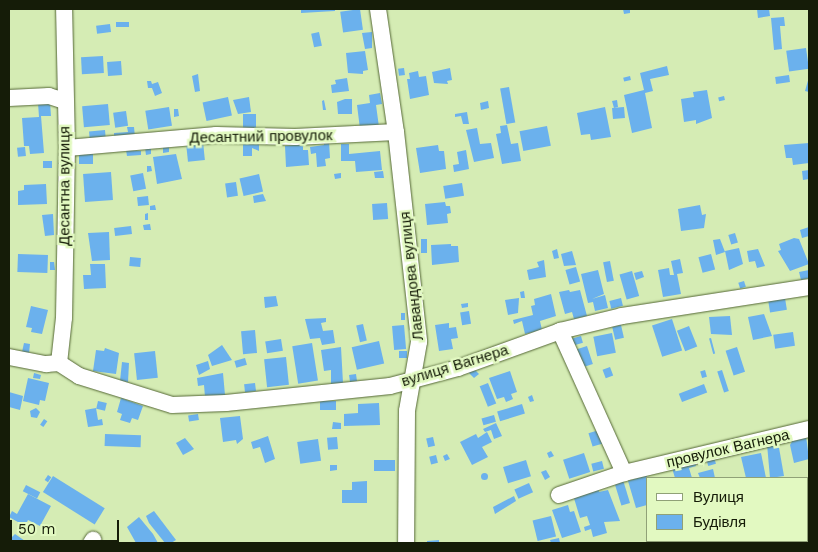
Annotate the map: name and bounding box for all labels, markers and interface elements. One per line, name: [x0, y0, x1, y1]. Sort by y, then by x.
street label: Десантна вулиця: [56, 126, 74, 246]
street label: Десантний провулок: [189, 127, 333, 147]
street label: Лавандова вулиця: [396, 211, 428, 341]
street label: вулиця Вагнера: [399, 341, 511, 391]
street label: провулок Вагнера: [665, 426, 791, 472]
legend: [646, 477, 808, 542]
text: Вулиця: [693, 488, 744, 506]
scale bar: [12, 510, 121, 542]
text: Будівля: [693, 513, 746, 531]
text: 50 m: [18, 520, 55, 538]

